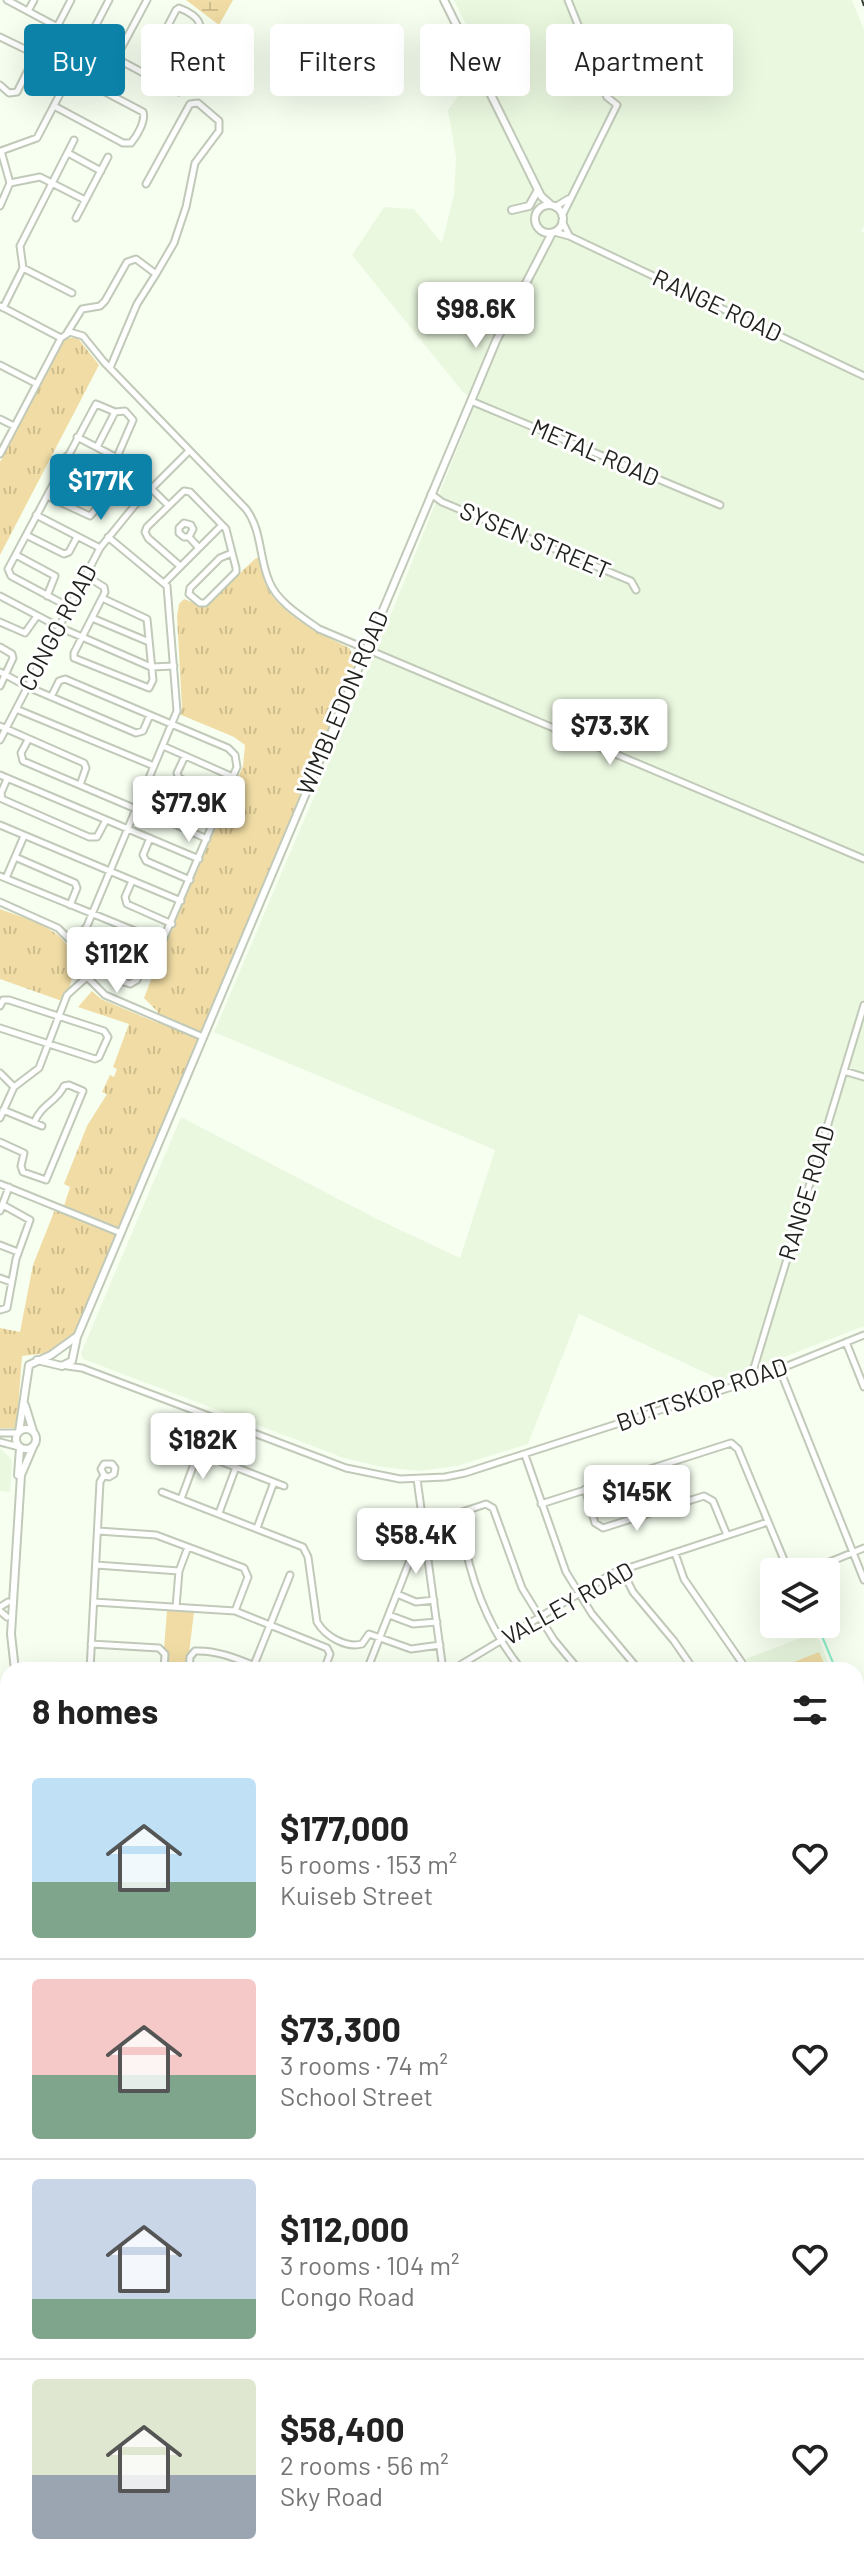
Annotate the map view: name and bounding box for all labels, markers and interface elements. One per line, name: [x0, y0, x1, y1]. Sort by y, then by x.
chip: Buy: [24, 24, 125, 96]
chip: Rent: [141, 24, 254, 96]
chip: Filters: [270, 24, 404, 96]
chip: New: [420, 24, 530, 96]
chip: Apartment: [546, 24, 733, 96]
street label: RANGE ROAD: [648, 262, 787, 347]
pin: $98.6K: [411, 282, 541, 350]
text: $98.6K: [436, 292, 516, 323]
street label: METAL ROAD: [527, 412, 664, 492]
pin: $177K: [45, 454, 157, 522]
text: $177K: [68, 464, 134, 495]
street label: SYSEN STREET: [456, 495, 615, 584]
street label: CONGO ROAD: [11, 559, 102, 696]
street label: WIMBLEDON ROAD: [290, 606, 394, 799]
pin: $73.3K: [545, 699, 675, 767]
text: $73.3K: [570, 709, 650, 740]
pin: $77.9K: [124, 776, 254, 844]
text: $77.9K: [151, 786, 227, 817]
pin: $112K: [61, 927, 173, 995]
text: $112K: [85, 937, 149, 968]
street label: RANGE ROAD: [771, 1122, 840, 1263]
street label: BUTTSKOP ROAD: [612, 1351, 791, 1436]
pin: $182K: [147, 1413, 259, 1481]
text: $182K: [169, 1423, 237, 1454]
pin: $145K: [581, 1465, 693, 1533]
text: $145K: [602, 1475, 672, 1506]
pin: $58.4K: [351, 1508, 481, 1576]
text: $58.4K: [375, 1518, 457, 1549]
street label: VALLEY ROAD: [497, 1555, 638, 1651]
map controls: [760, 1558, 840, 1638]
button: layers: [760, 1558, 840, 1638]
icon: filters: [788, 1688, 832, 1732]
text: 8 homes: [32, 1690, 158, 1731]
text: $177,000: [280, 1807, 409, 1848]
icon: home: [96, 1810, 192, 1906]
icon: heart: [788, 1836, 832, 1880]
text: 5 rooms · 153 m²: [280, 1848, 457, 1879]
text: Kuiseb Street: [280, 1879, 433, 1910]
text: $73,300: [280, 2008, 401, 2049]
icon: home: [96, 2011, 192, 2107]
icon: heart: [788, 2037, 832, 2081]
text: 3 rooms · 74 m²: [280, 2049, 448, 2080]
text: School Street: [280, 2080, 433, 2111]
text: $112,000: [280, 2208, 409, 2249]
icon: home: [96, 2211, 192, 2307]
icon: heart: [788, 2237, 832, 2281]
text: 3 rooms · 104 m²: [280, 2249, 459, 2280]
text: Congo Road: [280, 2280, 415, 2311]
text: $58,400: [280, 2408, 405, 2449]
icon: home: [96, 2411, 192, 2507]
icon: heart: [788, 2437, 832, 2481]
text: 2 rooms · 56 m²: [280, 2449, 449, 2480]
text: Sky Road: [280, 2480, 383, 2511]

